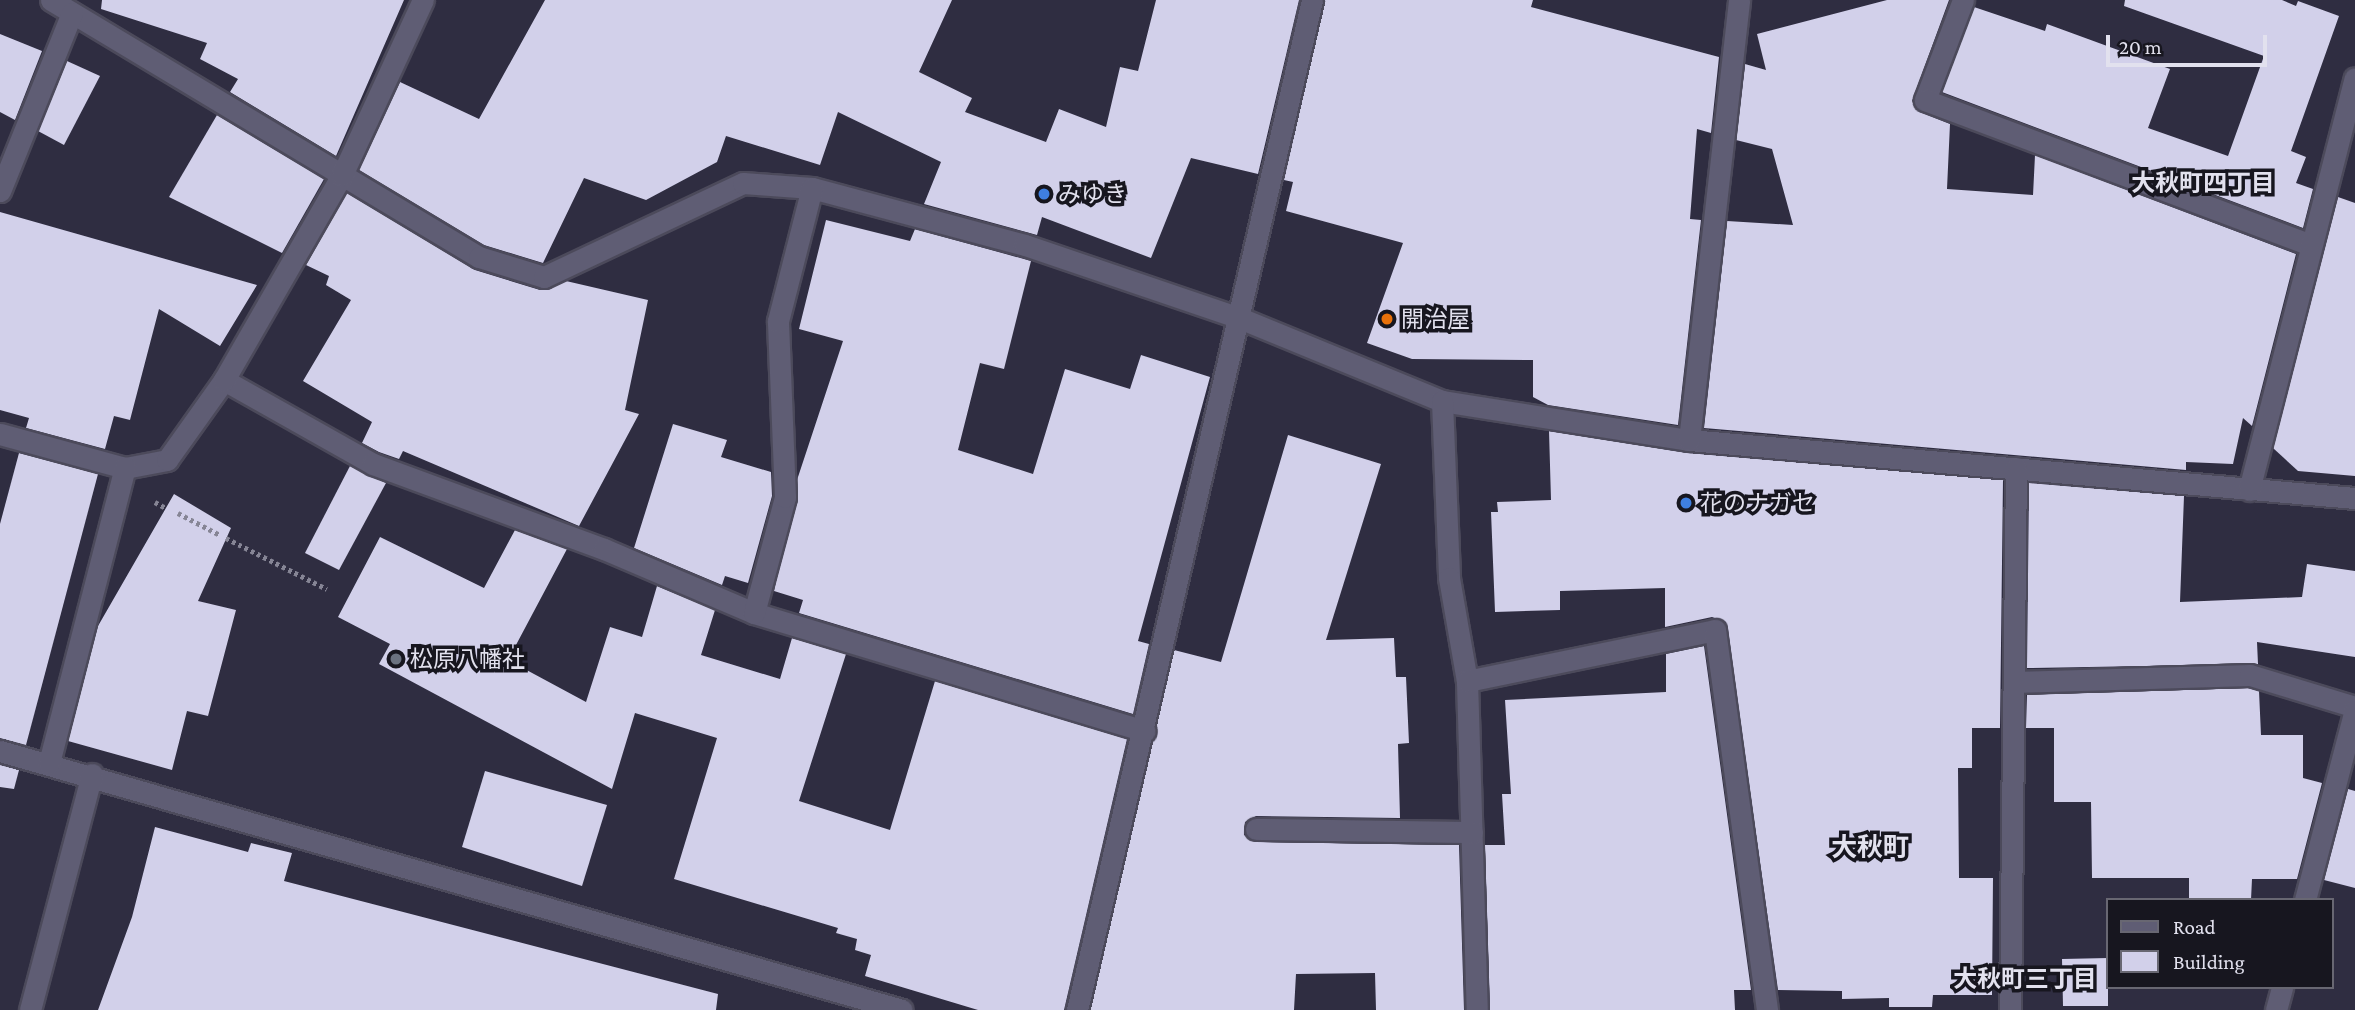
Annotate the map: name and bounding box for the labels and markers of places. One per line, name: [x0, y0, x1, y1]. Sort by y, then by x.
place label: みゆき: [1058, 180, 1127, 208]
marker: みゆき: [1036, 186, 1052, 202]
place label: 開治屋: [1401, 305, 1470, 333]
marker: 開治屋: [1379, 311, 1395, 327]
place label: 花のナガセ: [1700, 489, 1815, 517]
marker: 花のナガセ: [1678, 495, 1694, 511]
place label: 松原八幡社: [410, 645, 525, 673]
marker: 松原八幡社: [388, 651, 404, 667]

